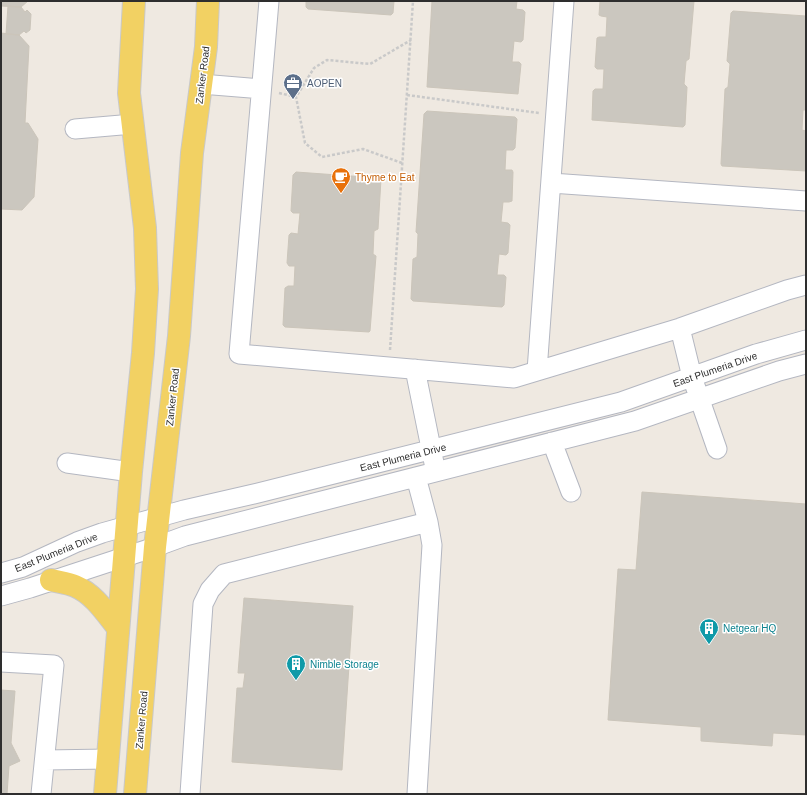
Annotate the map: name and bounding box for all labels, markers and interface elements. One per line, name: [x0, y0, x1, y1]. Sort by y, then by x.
street label: Zanker Road: [194, 46, 211, 104]
office icon: AOPEN: [282, 72, 304, 100]
place label: AOPEN: [307, 78, 342, 89]
cafe icon: Thyme to Eat: [330, 166, 352, 194]
place label: Thyme to Eat: [355, 172, 415, 183]
street label: East Plumeria Drive: [672, 350, 759, 389]
street label: Zanker Road: [164, 368, 181, 426]
street label: East Plumeria Drive: [359, 441, 448, 474]
street label: East Plumeria Drive: [13, 531, 100, 574]
building icon: Netgear HQ: [698, 617, 720, 645]
place label: Netgear HQ: [723, 623, 777, 634]
building icon: Nimble Storage: [285, 653, 307, 681]
place label: Nimble Storage: [310, 659, 379, 670]
street label: Zanker Road: [133, 691, 149, 749]

